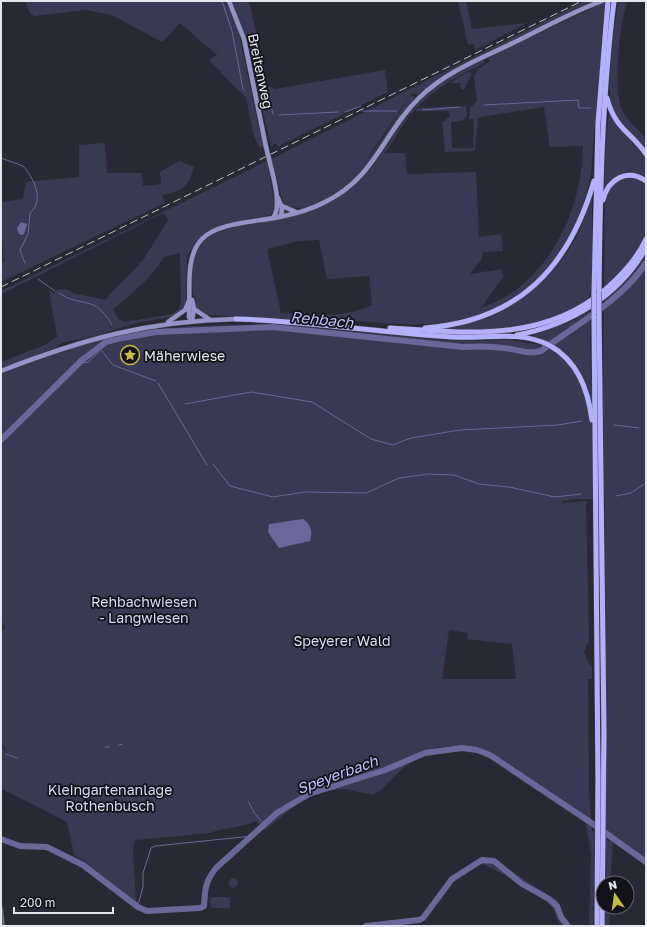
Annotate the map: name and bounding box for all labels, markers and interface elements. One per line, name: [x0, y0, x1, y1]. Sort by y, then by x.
street label: Breitenweg: [245, 32, 277, 110]
water label: Rehbach: [290, 307, 355, 331]
place icon: Mäherwiese: [119, 344, 141, 366]
place label: Mäherwiese: [144, 347, 225, 364]
park label: Rehbachwiesen - Langwiesen: [91, 593, 197, 626]
park label: Speyerer Wald: [293, 632, 391, 649]
water label: Speyerbach: [294, 751, 381, 798]
park label: Kleingartenanlage Rothenbusch: [48, 781, 172, 814]
north arrow: [595, 875, 635, 915]
text: N: [607, 877, 618, 892]
scale bar: [14, 889, 113, 915]
text: 200 m: [20, 895, 55, 910]

